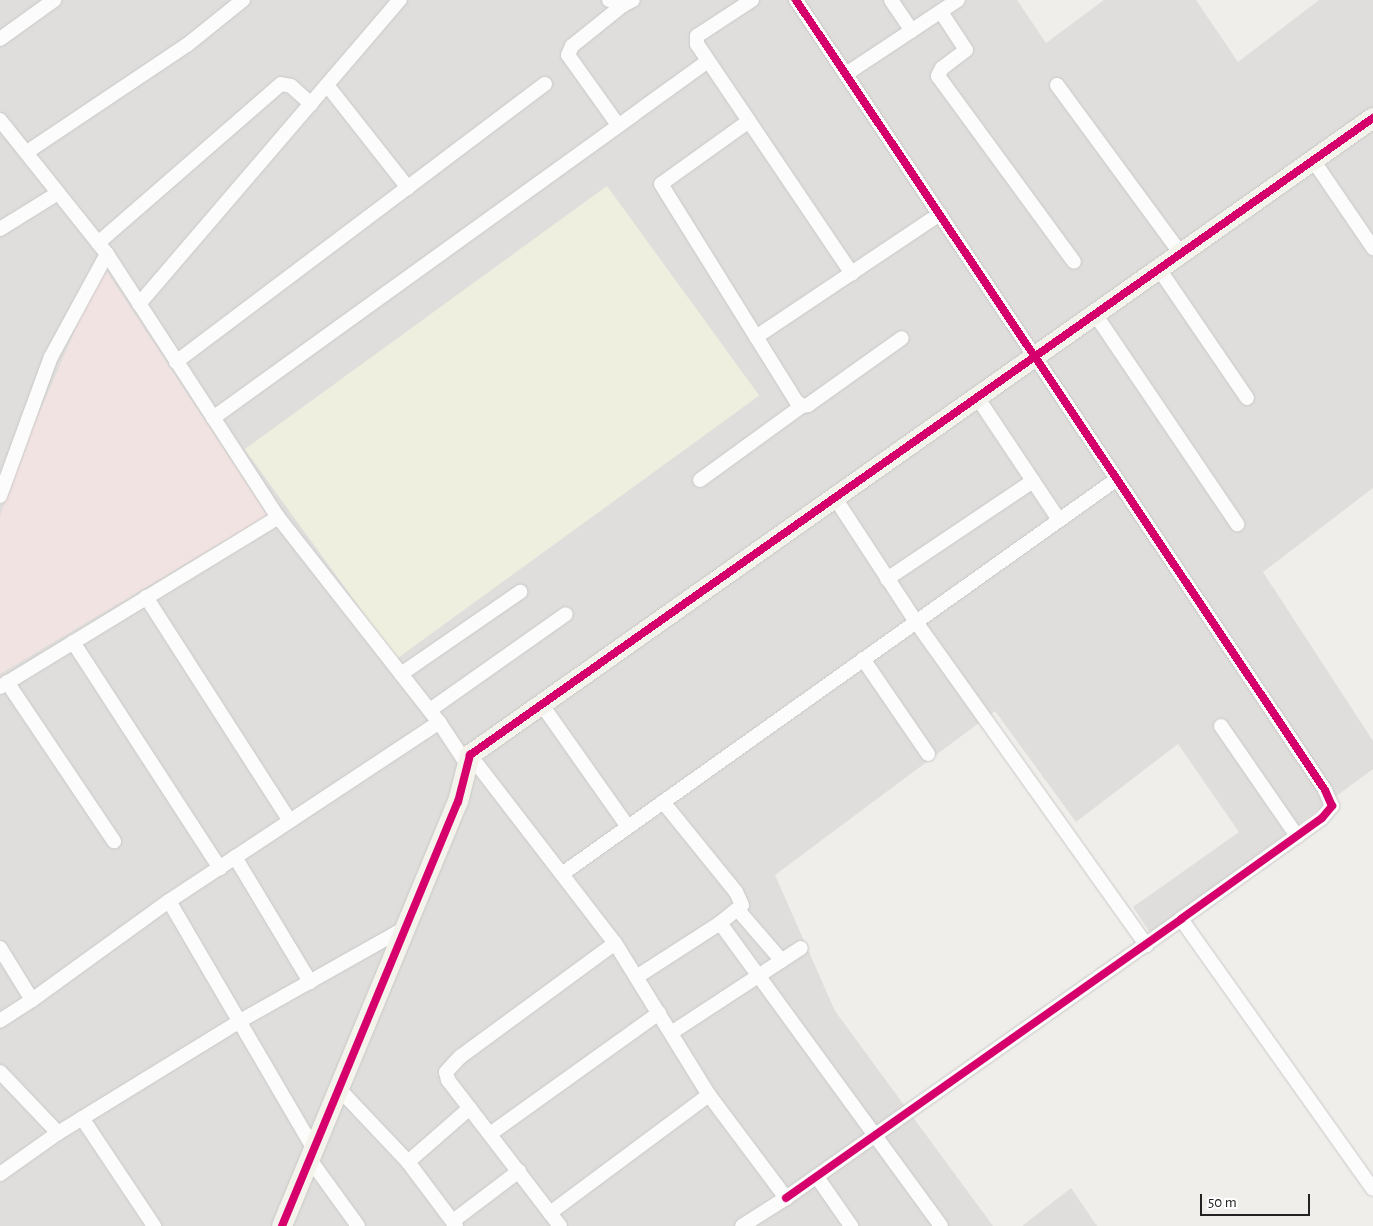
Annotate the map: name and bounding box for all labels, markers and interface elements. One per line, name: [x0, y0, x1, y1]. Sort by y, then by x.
scale bar: [1203, 1184, 1313, 1216]
text: 50 m: [1208, 1195, 1237, 1210]

